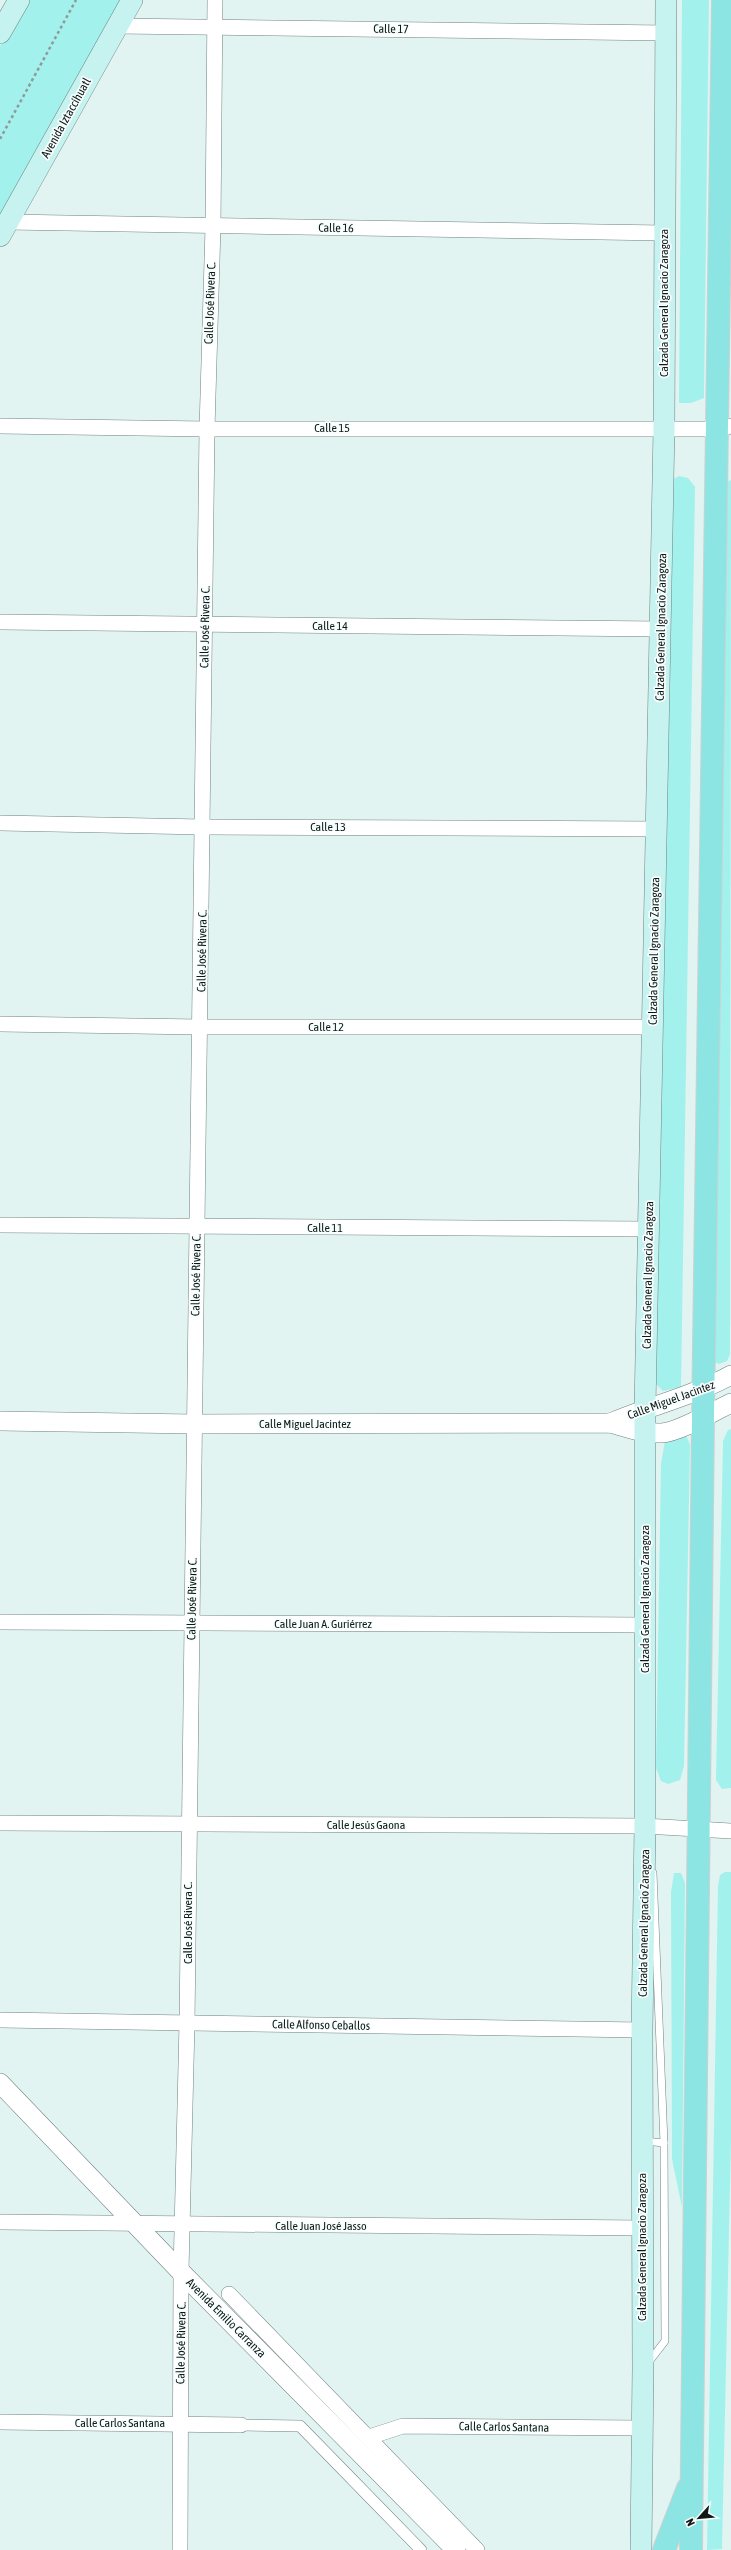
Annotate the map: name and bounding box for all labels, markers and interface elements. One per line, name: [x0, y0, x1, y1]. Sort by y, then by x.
street label: Calle 17: [373, 22, 409, 36]
street label: Avenida Iztaccíhuatl: [38, 75, 94, 161]
street label: Calle 16: [318, 221, 354, 235]
street label: Calzada General Ignacio Zaragoza: [657, 229, 671, 377]
street label: Calle José Rivera C.: [202, 262, 218, 344]
street label: Calle 15: [314, 421, 350, 435]
street label: Calzada General Ignacio Zaragoza: [653, 553, 669, 701]
street label: Calle José Rivera C.: [197, 586, 213, 668]
street label: Calle 14: [312, 619, 348, 633]
street label: Calle 13: [310, 820, 346, 834]
street label: Calzada General Ignacio Zaragoza: [646, 877, 662, 1025]
street label: Calle José Rivera C.: [194, 910, 210, 992]
street label: Calle 12: [308, 1020, 344, 1034]
street label: Calzada General Ignacio Zaragoza: [640, 1201, 656, 1349]
street label: Calle 11: [307, 1221, 343, 1235]
street label: Calle José Rivera C.: [188, 1234, 204, 1316]
street label: Calle Miguel Jacintez: [625, 1377, 717, 1422]
street label: Calle Miguel Jacintez: [259, 1417, 352, 1431]
street label: Calzada General Ignacio Zaragoza: [638, 1525, 652, 1673]
street label: Calle José Rivera C.: [184, 1558, 200, 1640]
street label: Calle Juan A. Guriérrez: [274, 1617, 372, 1631]
street label: Calle Jesús Gaona: [327, 1818, 405, 1832]
street label: Calzada General Ignacio Zaragoza: [636, 1849, 652, 1997]
street label: Calle José Rivera C.: [181, 1882, 195, 1964]
street label: Calle Alfonso Ceballos: [272, 2017, 370, 2033]
street label: Calzada General Ignacio Zaragoza: [635, 2173, 649, 2321]
street label: Calle Juan José Jasso: [275, 2219, 367, 2233]
street label: Avenida Emilio Carranza: [183, 2275, 269, 2361]
street label: Calle José Rivera C.: [173, 2302, 189, 2384]
street label: Calle Carlos Santana: [75, 2416, 165, 2430]
street label: Calle Carlos Santana: [459, 2419, 549, 2435]
north arrow: [679, 2498, 719, 2538]
text: N: [683, 2517, 697, 2528]

